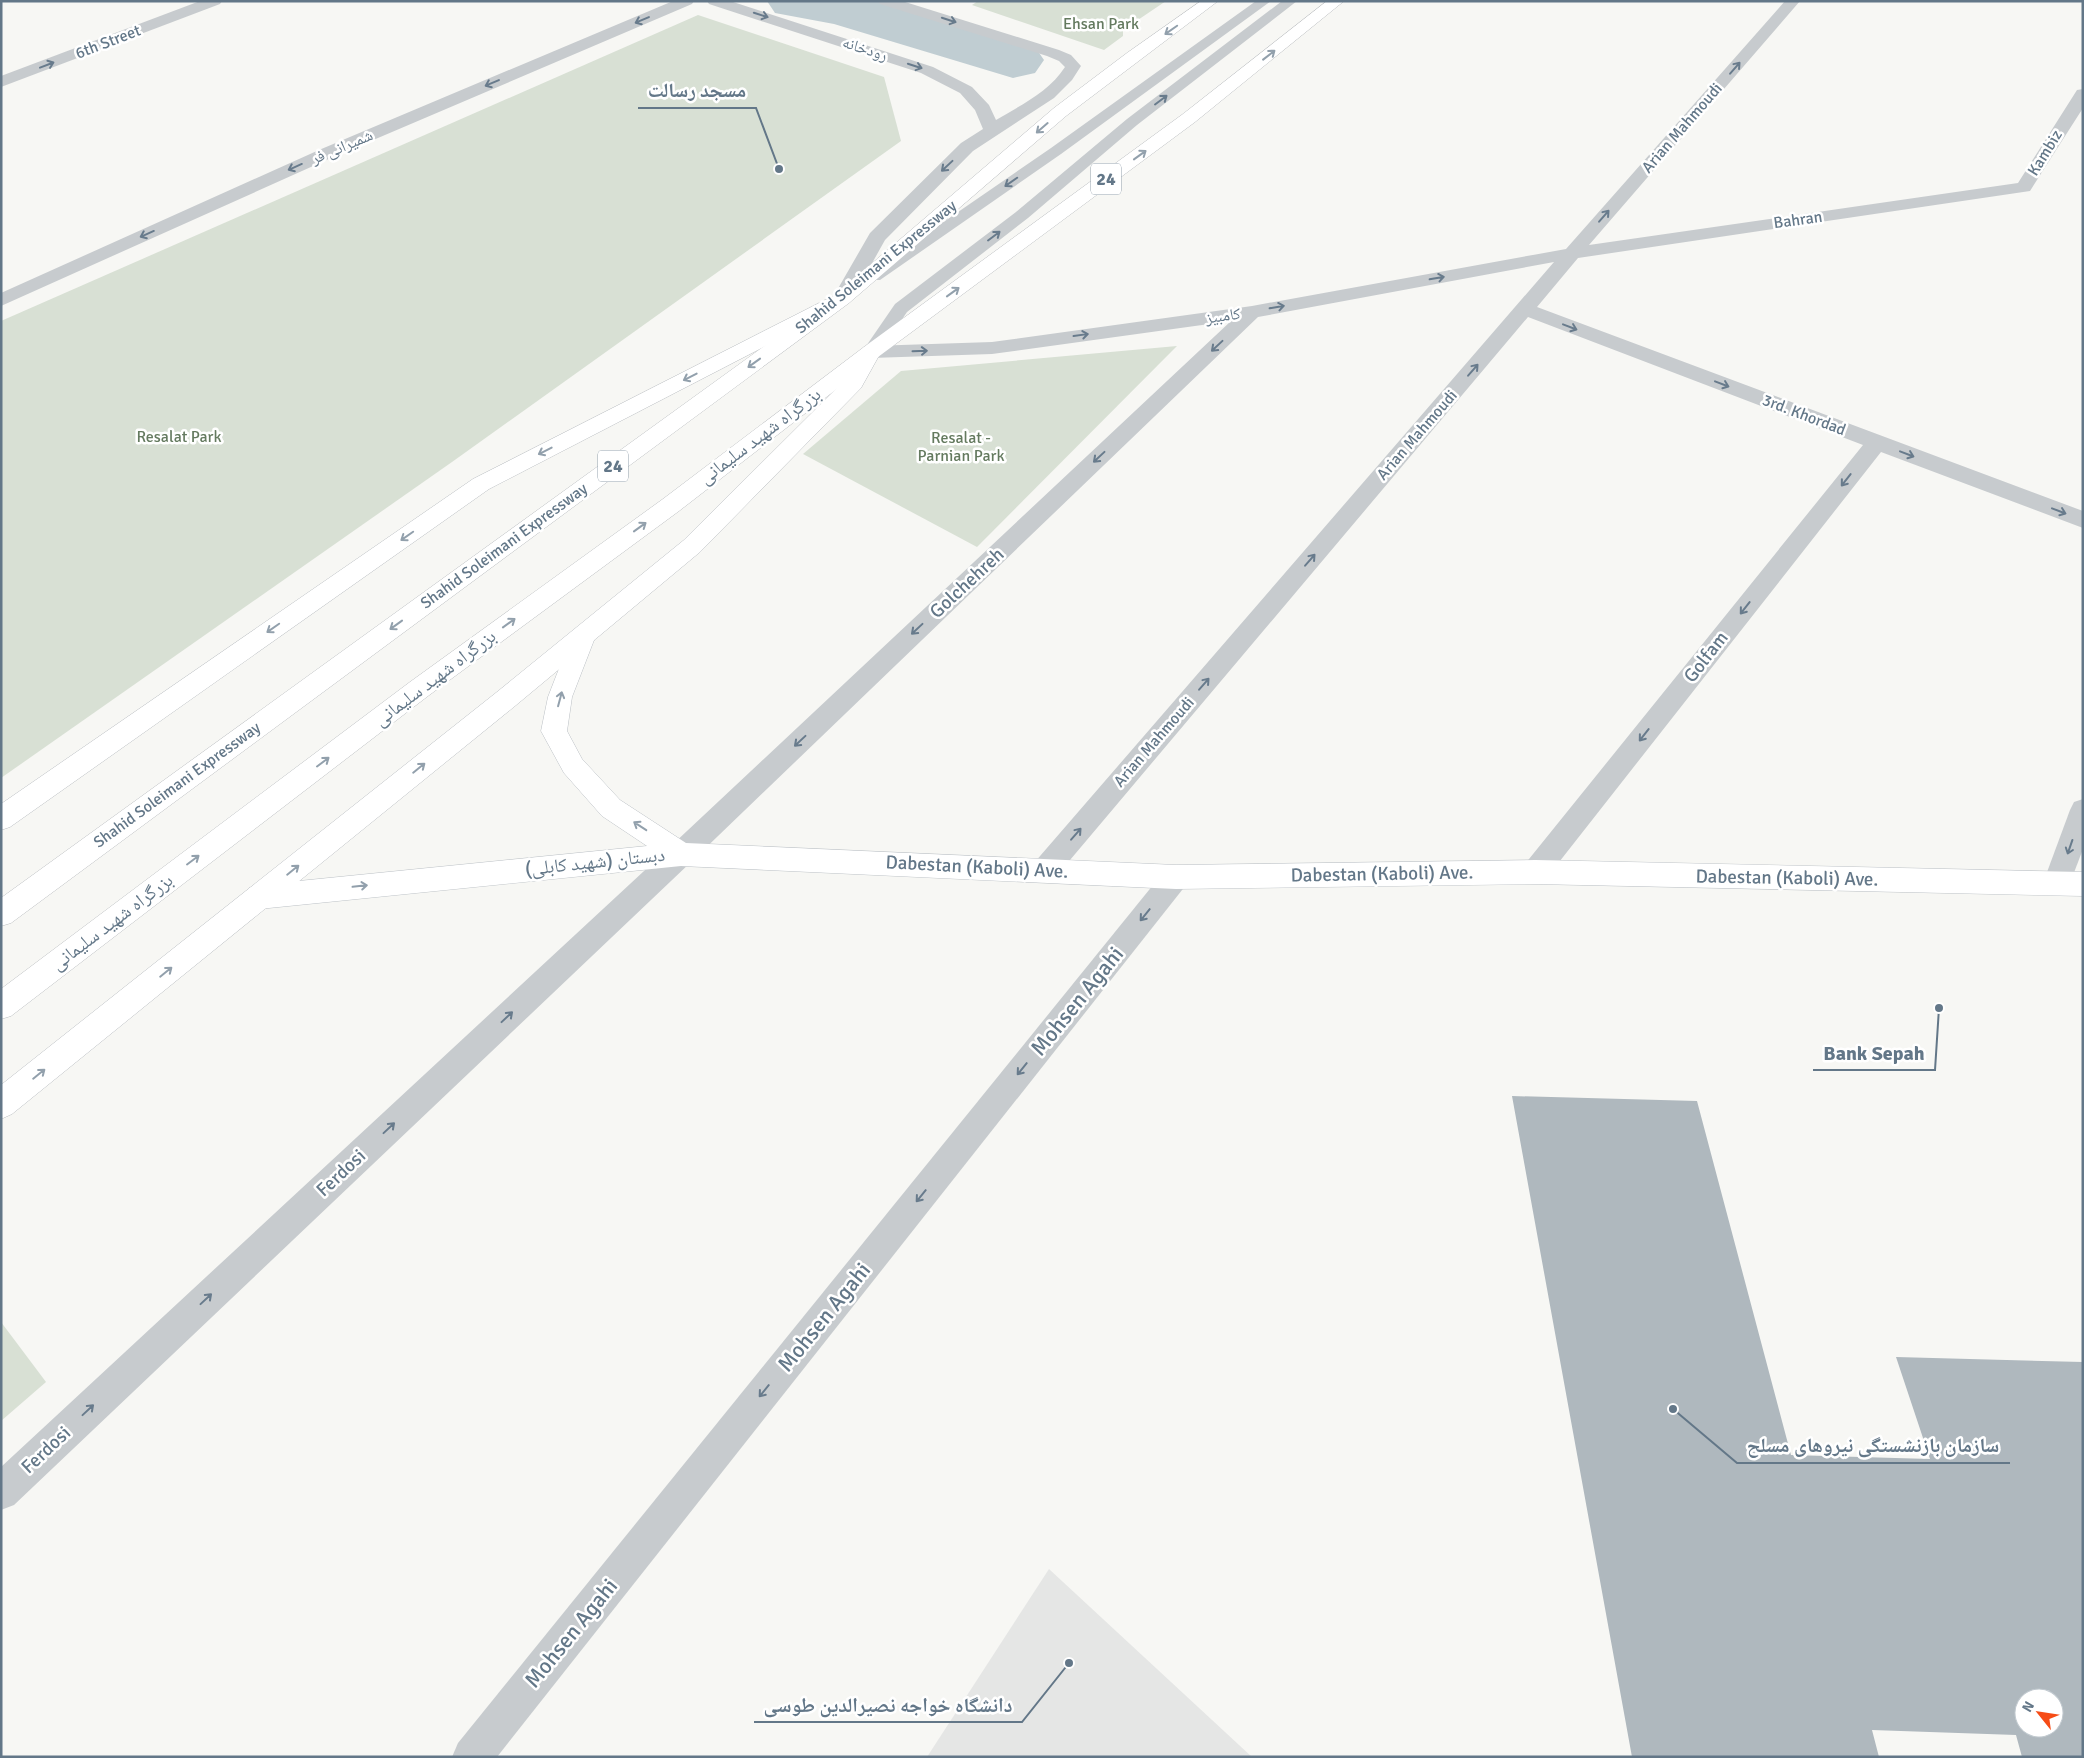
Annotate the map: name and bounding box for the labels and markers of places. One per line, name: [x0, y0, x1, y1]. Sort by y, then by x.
callout: مسجد رسالت: [638, 73, 756, 108]
callout: Bank Sepah: [1813, 1035, 1935, 1070]
callout: سازمان بازنشستگی نیروهای مسلح: [1737, 1428, 2010, 1463]
callout: دانشگاه خواجه نصیرالدین طوسی: [754, 1687, 1022, 1722]

